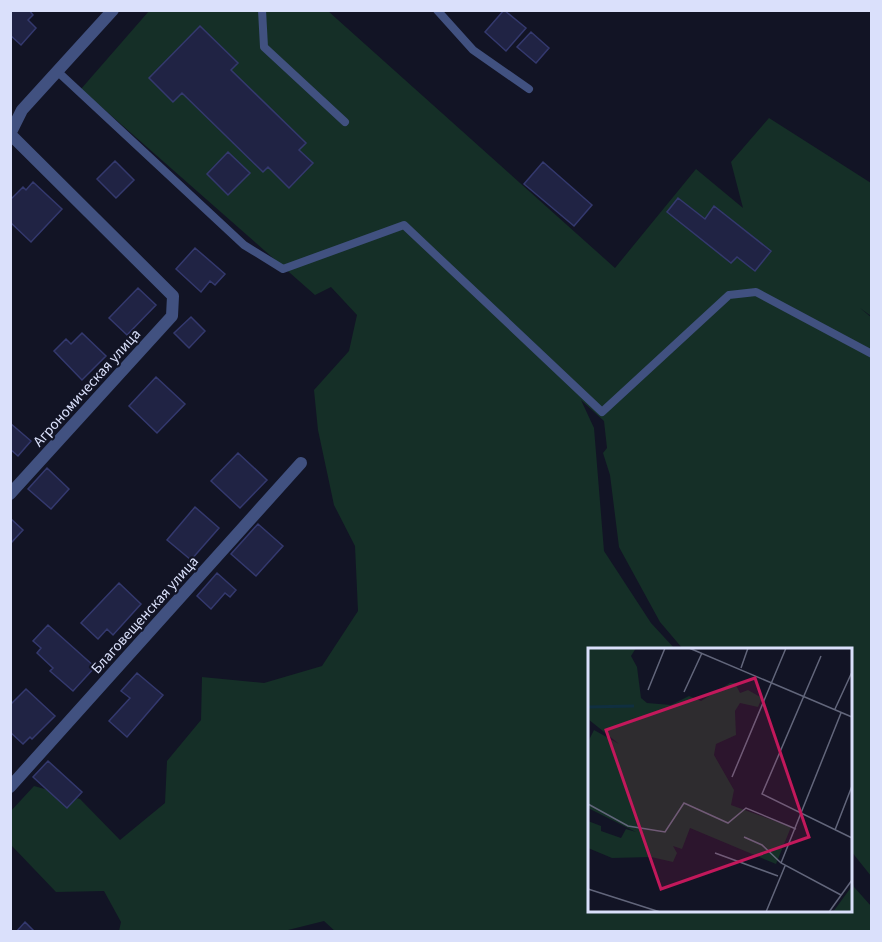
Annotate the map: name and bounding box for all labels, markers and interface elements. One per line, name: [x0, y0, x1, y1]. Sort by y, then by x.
street label: Агрономическая улица: [28, 324, 146, 452]
street label: Благовещенская улица: [86, 552, 204, 678]
inset map: [588, 648, 852, 912]

